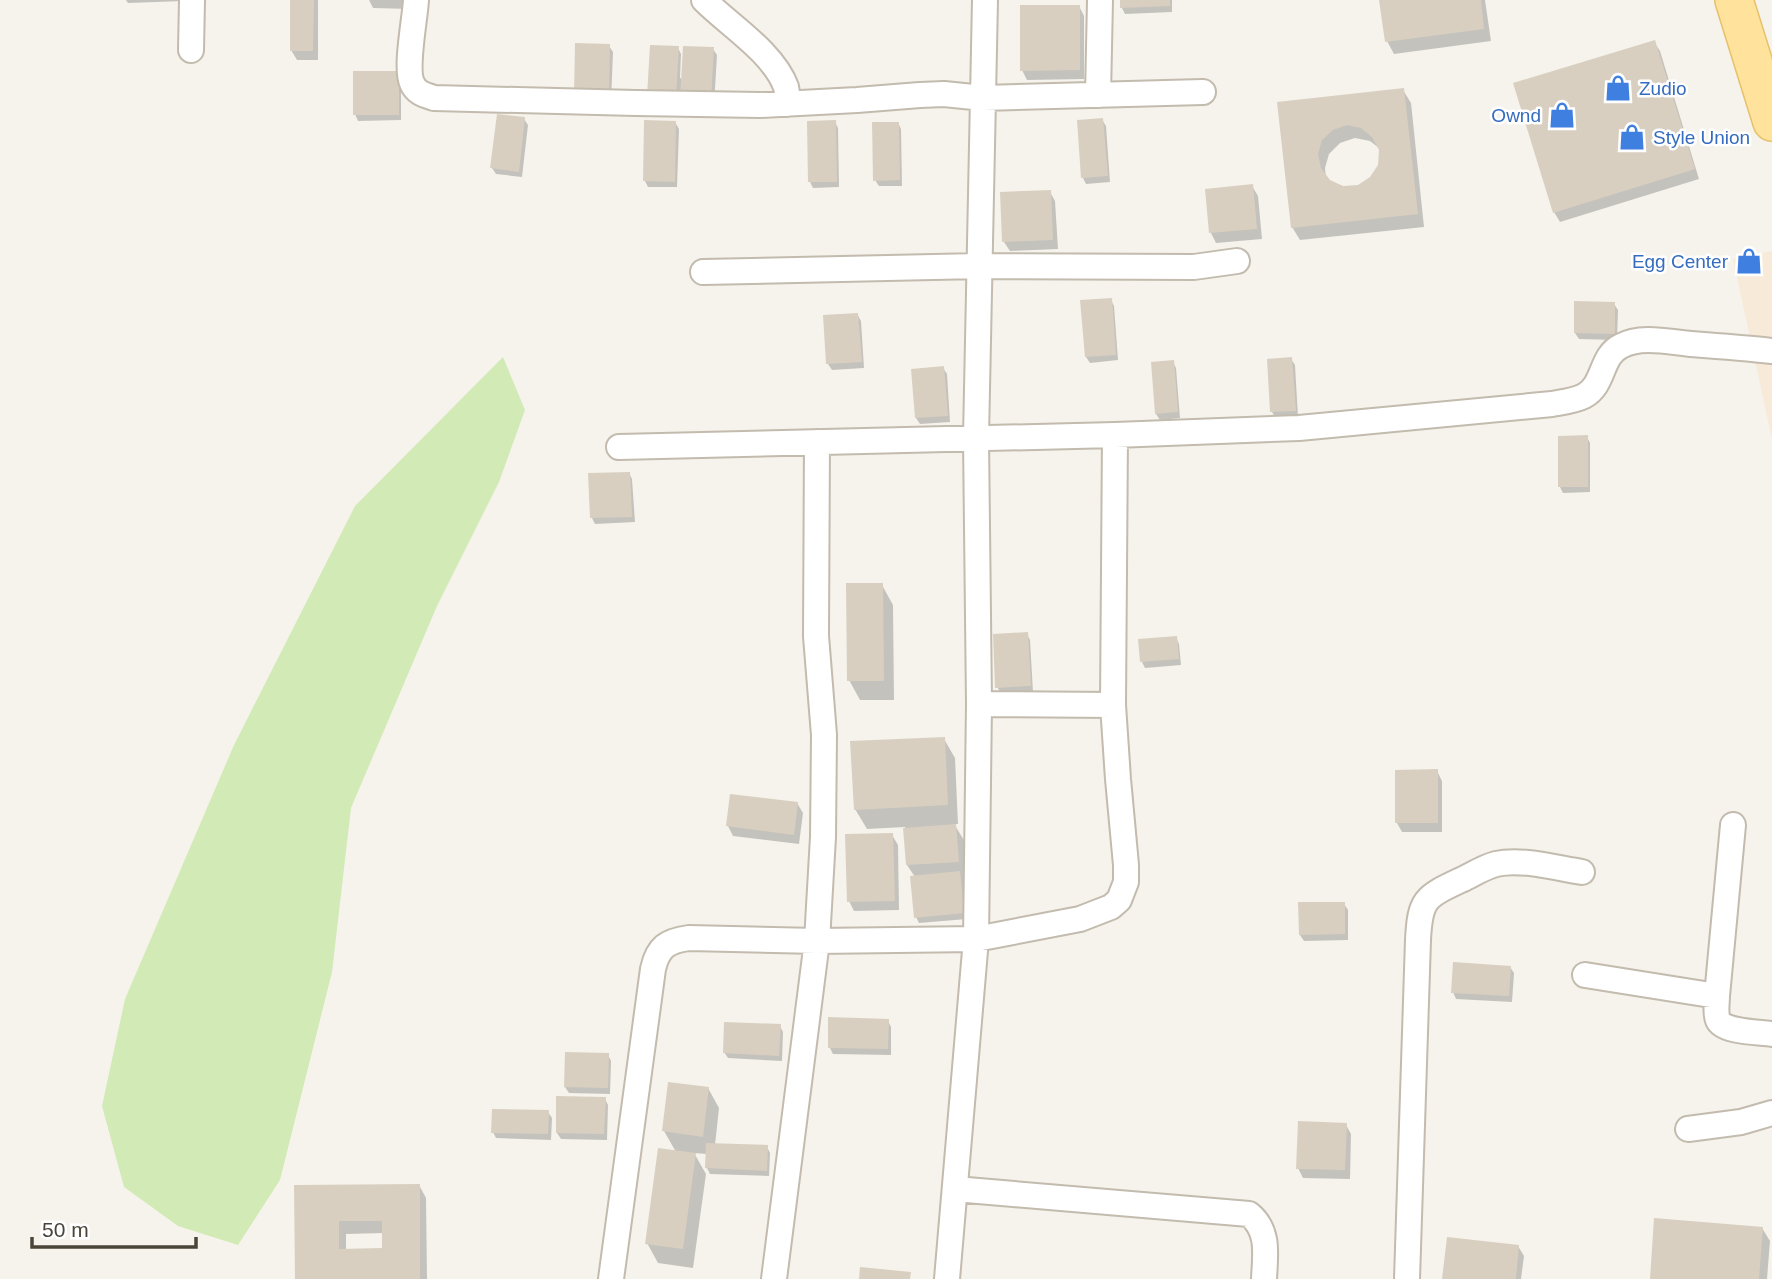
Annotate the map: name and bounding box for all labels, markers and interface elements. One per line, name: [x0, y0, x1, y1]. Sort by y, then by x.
shop icon: Zudio: [1603, 73, 1633, 103]
place label: Zudio: [1639, 78, 1687, 99]
shop icon: Ownd: [1547, 100, 1577, 130]
place label: Ownd: [1491, 105, 1541, 126]
shop icon: Style Union: [1617, 122, 1647, 152]
place label: Style Union: [1653, 127, 1750, 148]
shop icon: Egg Center: [1734, 246, 1764, 276]
place label: Egg Center: [1632, 251, 1729, 272]
scale bar: [32, 1206, 196, 1250]
text: 50 m: [42, 1218, 89, 1241]

